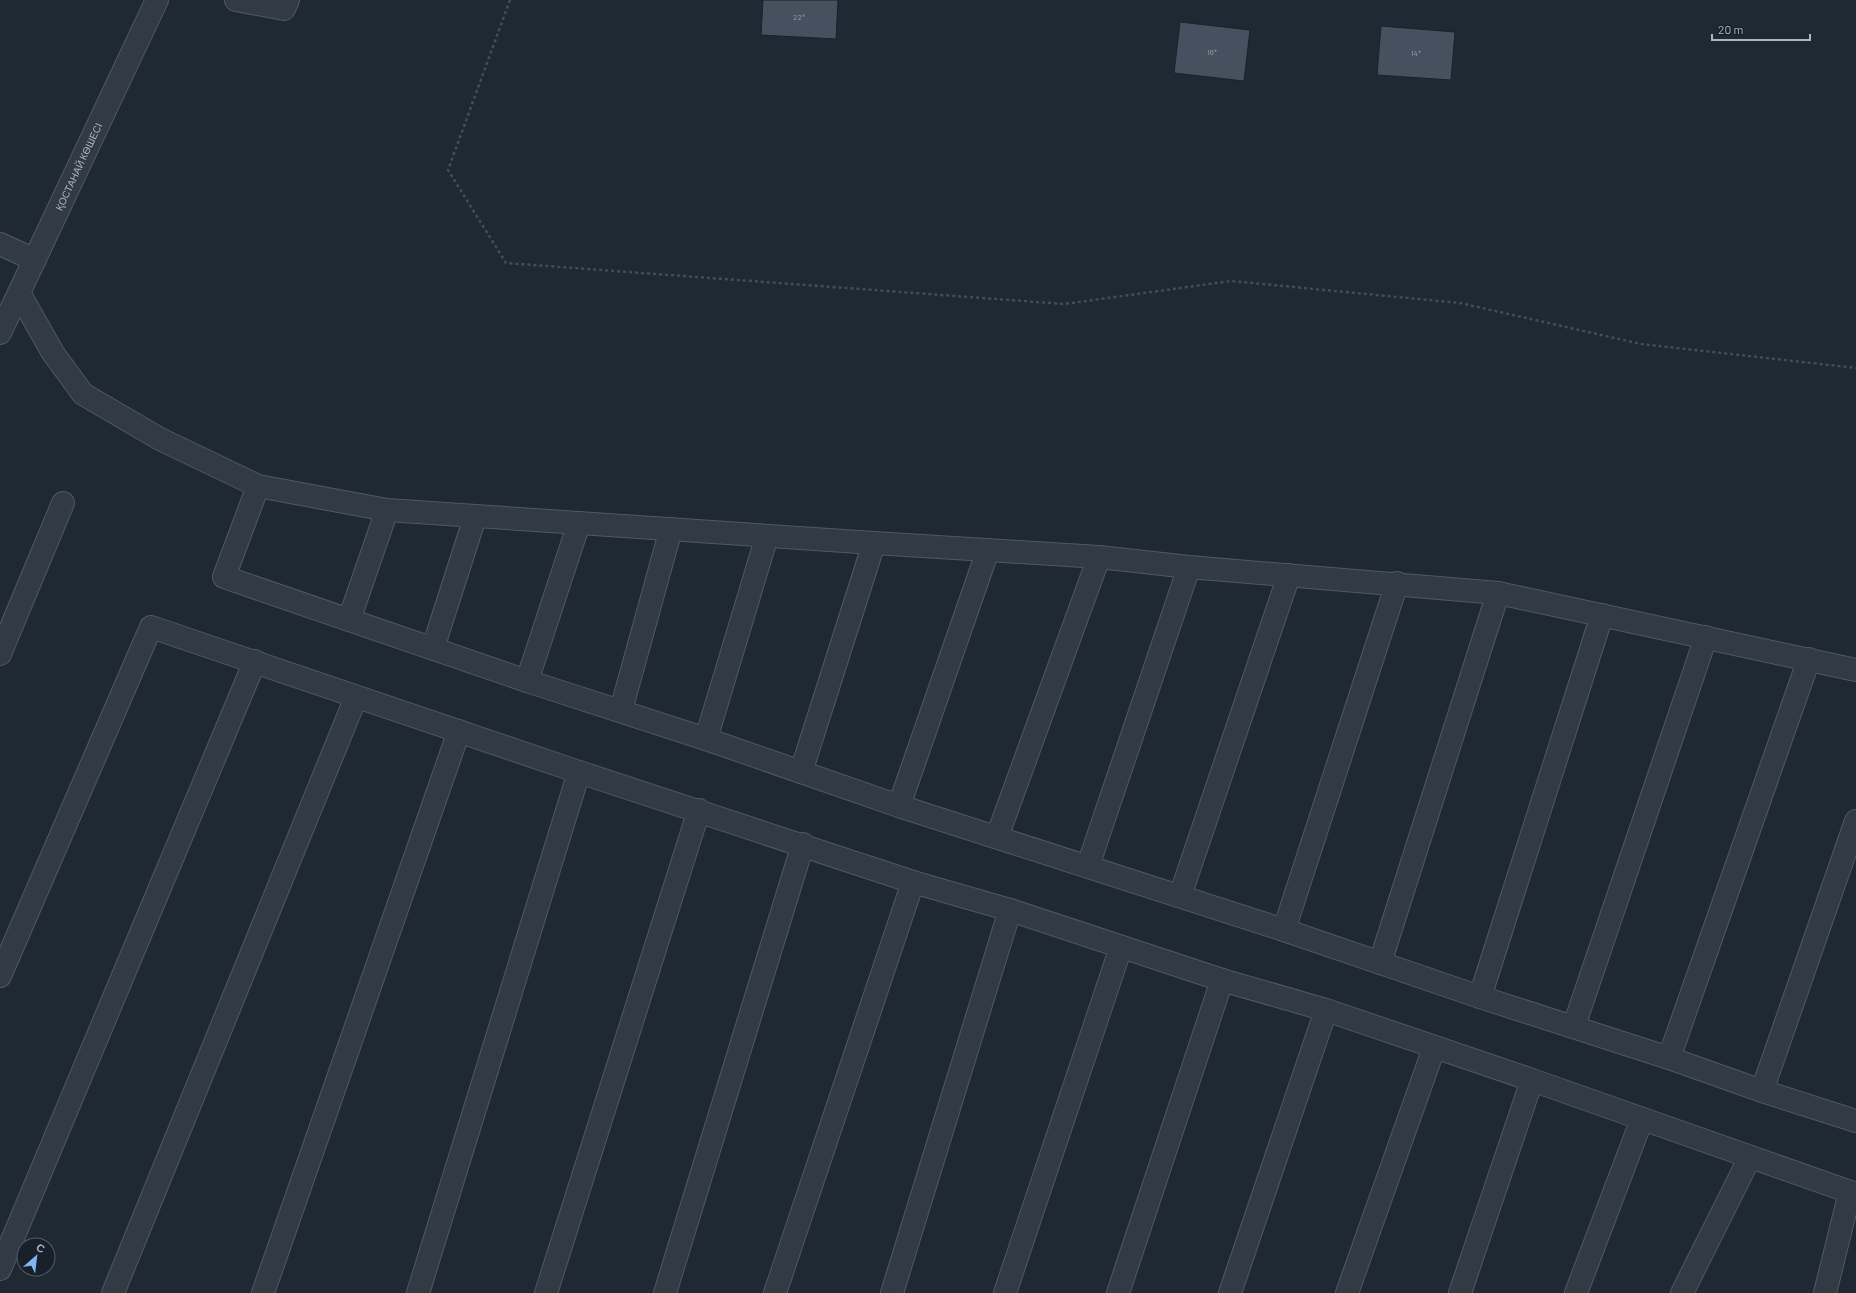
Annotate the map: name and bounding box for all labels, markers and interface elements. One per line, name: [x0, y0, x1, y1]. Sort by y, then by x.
house number: 22*: [793, 12, 805, 22]
scale bar: [1712, 16, 1810, 42]
text: 20 m: [1718, 22, 1744, 36]
house number: 16*: [1207, 47, 1217, 57]
house number: 14*: [1411, 48, 1421, 58]
street label: ҚОСТАНАЙ КӨШЕСІ: [53, 121, 104, 212]
north arrow: [16, 1237, 56, 1277]
text: С: [34, 1240, 48, 1255]

